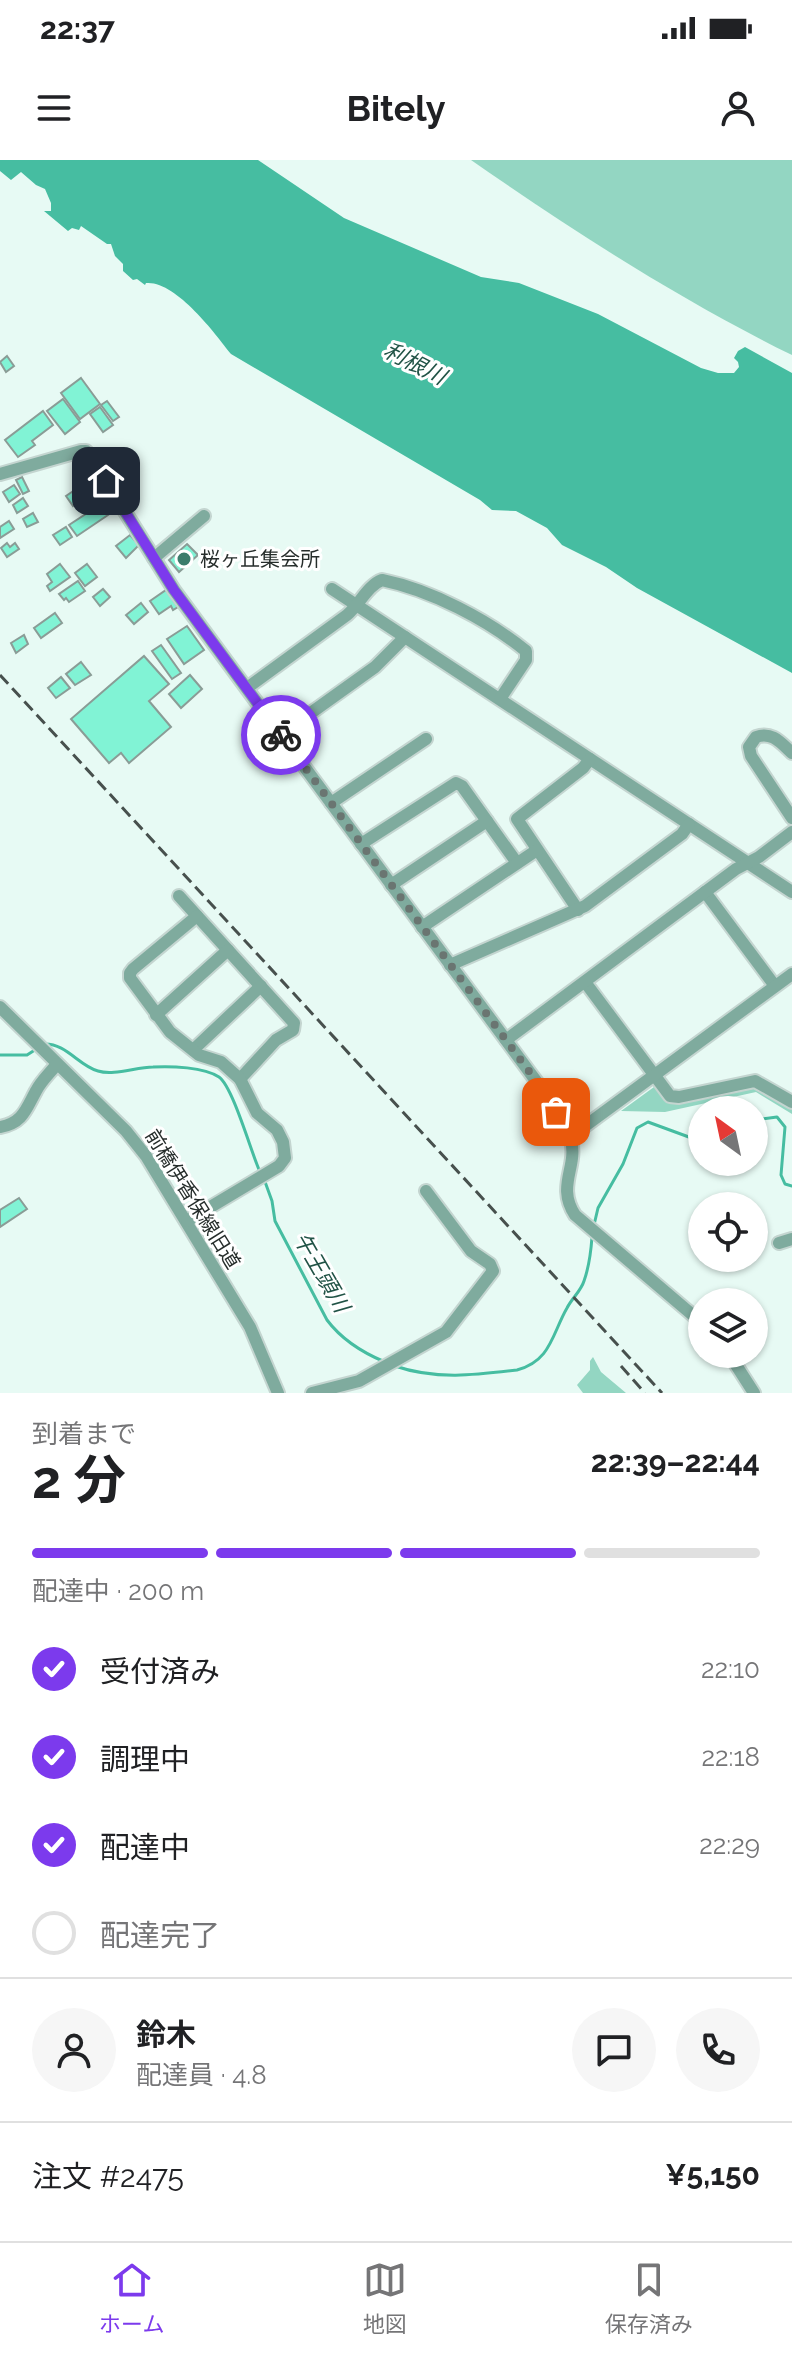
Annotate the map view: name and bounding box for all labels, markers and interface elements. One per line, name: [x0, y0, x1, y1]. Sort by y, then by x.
text: 22:37: [40, 11, 115, 46]
icon: menu: [32, 86, 76, 130]
icon: person: [716, 86, 760, 130]
text: Bitely: [346, 87, 446, 129]
water label: 利根川: [380, 336, 452, 390]
pin: [72, 447, 140, 515]
icon: home: [84, 459, 128, 503]
place label: 桜ヶ丘集会所: [200, 547, 320, 571]
marker: 桜ヶ丘集会所: [175, 550, 193, 568]
courier: [241, 695, 321, 775]
icon: bike: [259, 713, 303, 757]
pin: [522, 1078, 590, 1146]
icon: bag: [534, 1090, 578, 1134]
north arrow: [688, 1096, 768, 1176]
map controls: [688, 1096, 768, 1368]
street label: 前橋伊香保線旧道: [140, 1125, 246, 1273]
button: locate: [688, 1192, 768, 1272]
water label: 午王頭川: [289, 1227, 356, 1318]
button: layers: [688, 1288, 768, 1368]
text: 到着まで: [32, 1419, 136, 1449]
text: 22:39–22:44: [591, 1444, 760, 1479]
text: 2 分: [32, 1449, 126, 1510]
text: 配達中 · 200 m: [32, 1576, 204, 1606]
icon: check: [32, 1647, 76, 1691]
text: 受付済み: [100, 1654, 220, 1689]
text: 22:10: [701, 1654, 760, 1684]
icon: check: [32, 1735, 76, 1779]
text: 調理中: [100, 1742, 190, 1777]
text: 22:18: [701, 1742, 760, 1772]
icon: check: [32, 1823, 76, 1867]
text: 配達中: [100, 1830, 190, 1865]
text: 22:29: [699, 1830, 760, 1860]
text: 配達完了: [100, 1918, 220, 1953]
button: person: [32, 2008, 116, 2092]
button: chat: [572, 2008, 656, 2092]
button: phone: [676, 2008, 760, 2092]
text: 鈴木: [136, 2017, 196, 2052]
text: 配達員 · 4.8: [136, 2060, 267, 2090]
text: ¥5,150: [665, 2157, 760, 2192]
text: 注文 #2475: [32, 2159, 184, 2194]
tab: ホーム: [99, 2258, 164, 2338]
tab: 地図: [363, 2258, 407, 2338]
tab: 保存済み: [605, 2258, 693, 2338]

